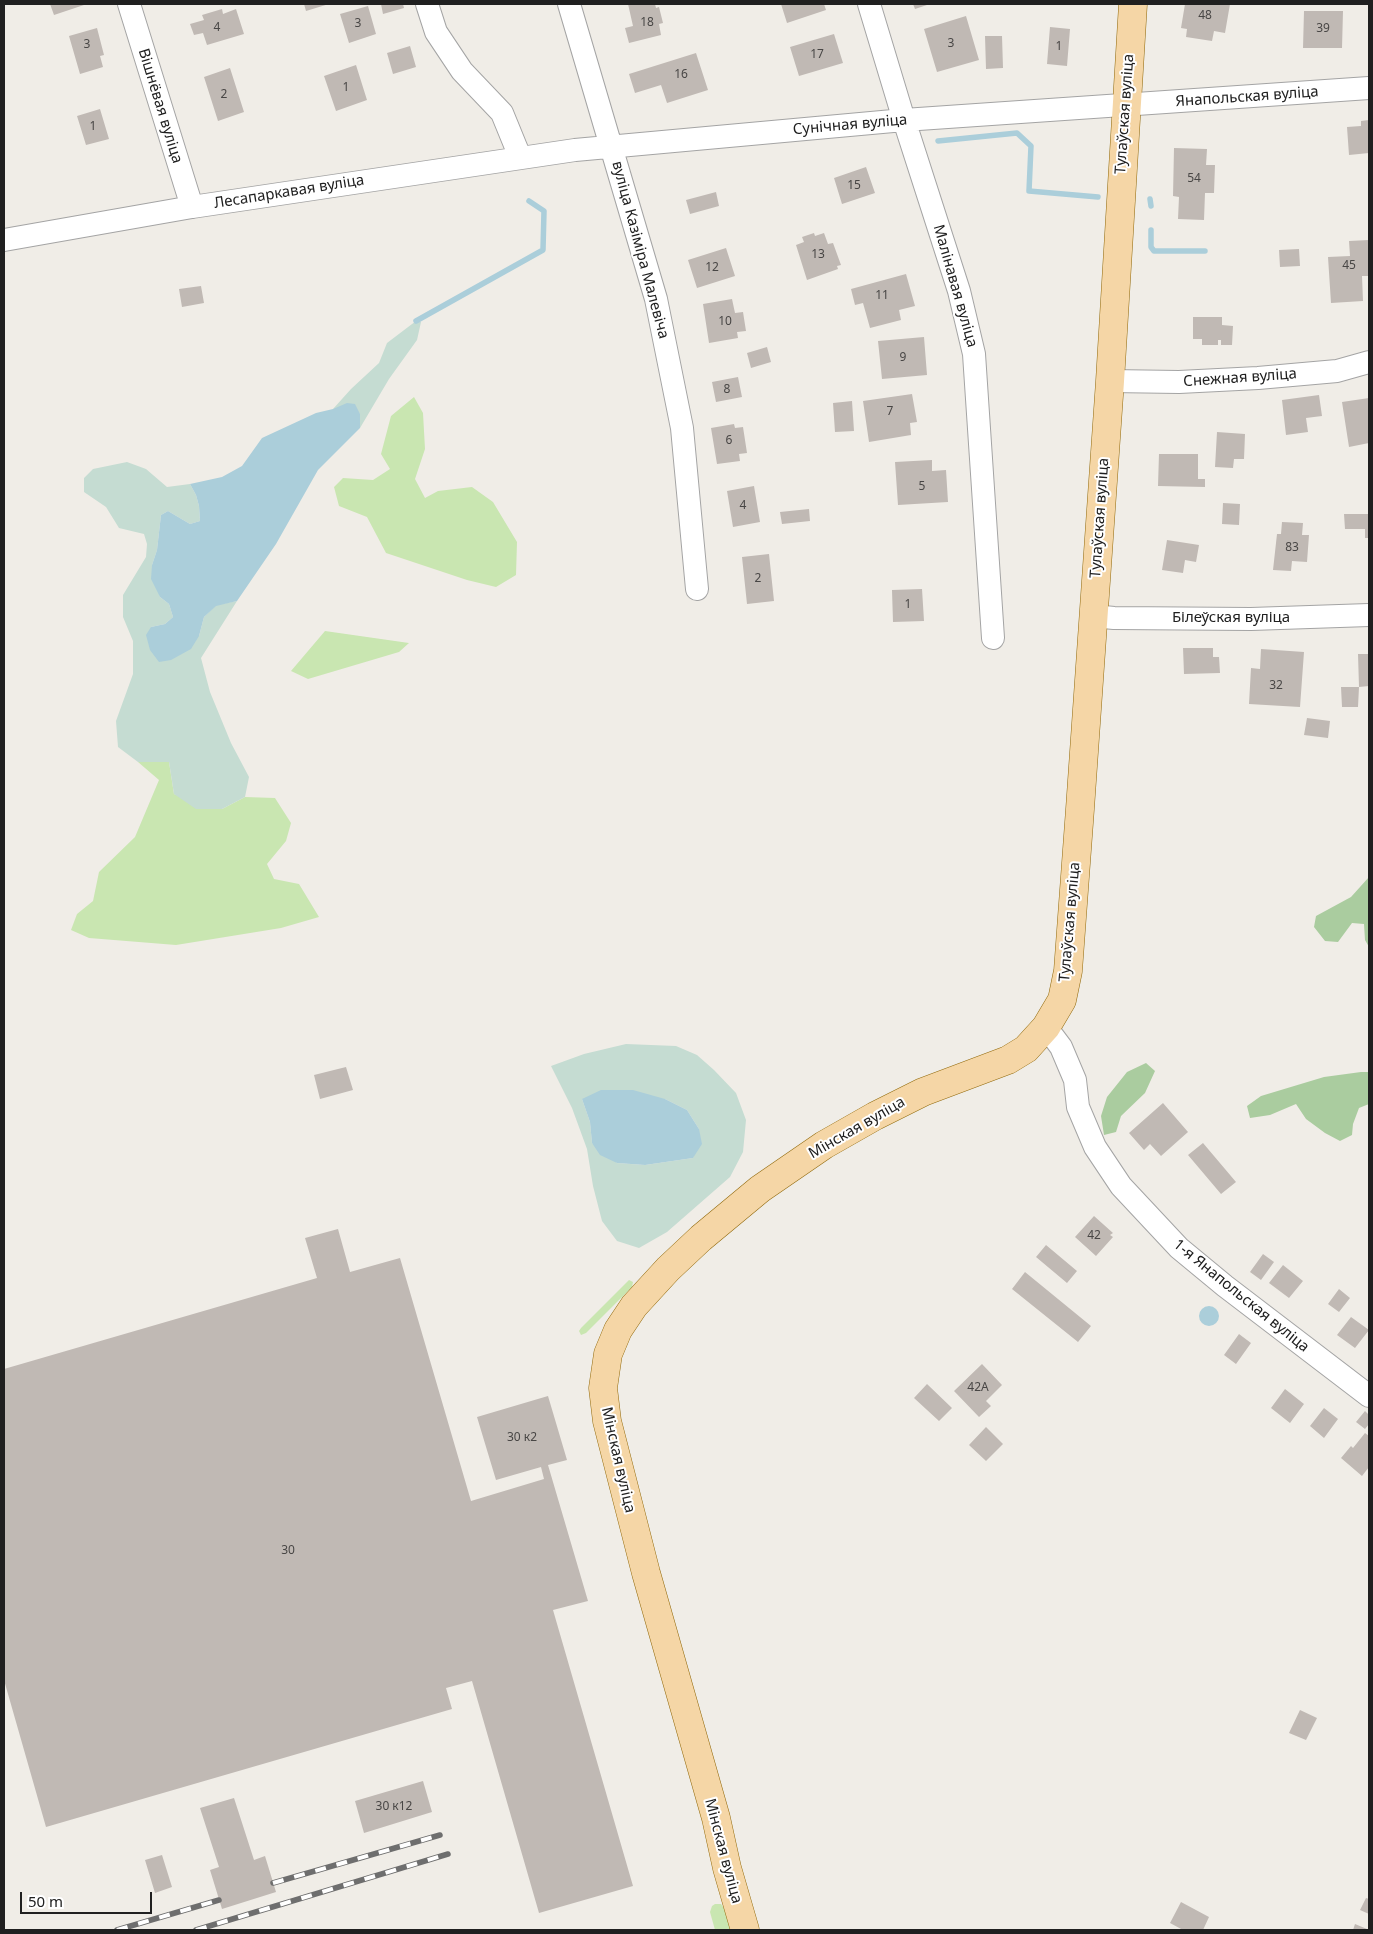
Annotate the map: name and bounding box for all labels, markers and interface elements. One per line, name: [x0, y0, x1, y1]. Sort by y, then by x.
house number: 48: [1198, 9, 1212, 23]
house number: 18: [640, 16, 654, 30]
house number: 3: [355, 17, 361, 31]
house number: 4: [214, 21, 220, 35]
house number: 39: [1316, 22, 1330, 36]
house number: 3: [948, 37, 954, 51]
house number: 3: [84, 38, 90, 52]
house number: 1: [1056, 40, 1062, 54]
street label: Вішнёвая вуліца: [134, 46, 186, 166]
house number: 17: [810, 48, 824, 62]
street label: Тулаўская вуліца: [1112, 53, 1138, 175]
house number: 16: [674, 68, 688, 82]
house number: 1: [343, 81, 349, 95]
street label: Янапольская вуліца: [1175, 83, 1319, 111]
house number: 2: [221, 88, 227, 102]
street label: Сунічная вуліца: [792, 111, 908, 139]
house number: 1: [90, 120, 96, 134]
street label: вуліца Казіміра Малевіча: [608, 159, 672, 341]
street label: Лесапаркавая вуліца: [213, 171, 365, 213]
house number: 54: [1187, 172, 1201, 186]
house number: 15: [847, 179, 861, 193]
street label: Малінавая вуліца: [929, 223, 981, 349]
house number: 13: [811, 248, 825, 262]
house number: 45: [1342, 259, 1356, 273]
house number: 12: [705, 261, 719, 275]
house number: 11: [875, 289, 889, 303]
house number: 10: [718, 315, 732, 329]
house number: 9: [900, 351, 906, 365]
street label: Снежная вуліца: [1183, 365, 1297, 391]
house number: 8: [724, 383, 730, 397]
house number: 7: [887, 405, 893, 419]
house number: 6: [726, 434, 732, 448]
street label: Тулаўская вуліца: [1087, 457, 1113, 579]
house number: 5: [919, 480, 925, 494]
house number: 4: [740, 499, 746, 513]
house number: 83: [1285, 541, 1299, 555]
house number: 2: [755, 572, 761, 586]
house number: 1: [905, 598, 911, 612]
street label: Білеўская вуліца: [1172, 609, 1290, 627]
house number: 32: [1269, 679, 1283, 693]
street label: Тулаўская вуліца: [1056, 861, 1084, 983]
street label: Мінская вуліца: [806, 1093, 908, 1163]
house number: 42: [1087, 1229, 1101, 1243]
street label: 1-я Янапольская вуліца: [1170, 1236, 1312, 1356]
house number: 42А: [967, 1381, 989, 1395]
street label: Мінская вуліца: [597, 1405, 639, 1515]
house number: 30 к2: [507, 1431, 537, 1445]
house number: 30: [281, 1544, 295, 1558]
street label: Мінская вуліца: [700, 1796, 746, 1906]
house number: 30 к12: [376, 1800, 412, 1814]
scale bar: [22, 1882, 155, 1914]
text: 50 m: [28, 1891, 63, 1911]

